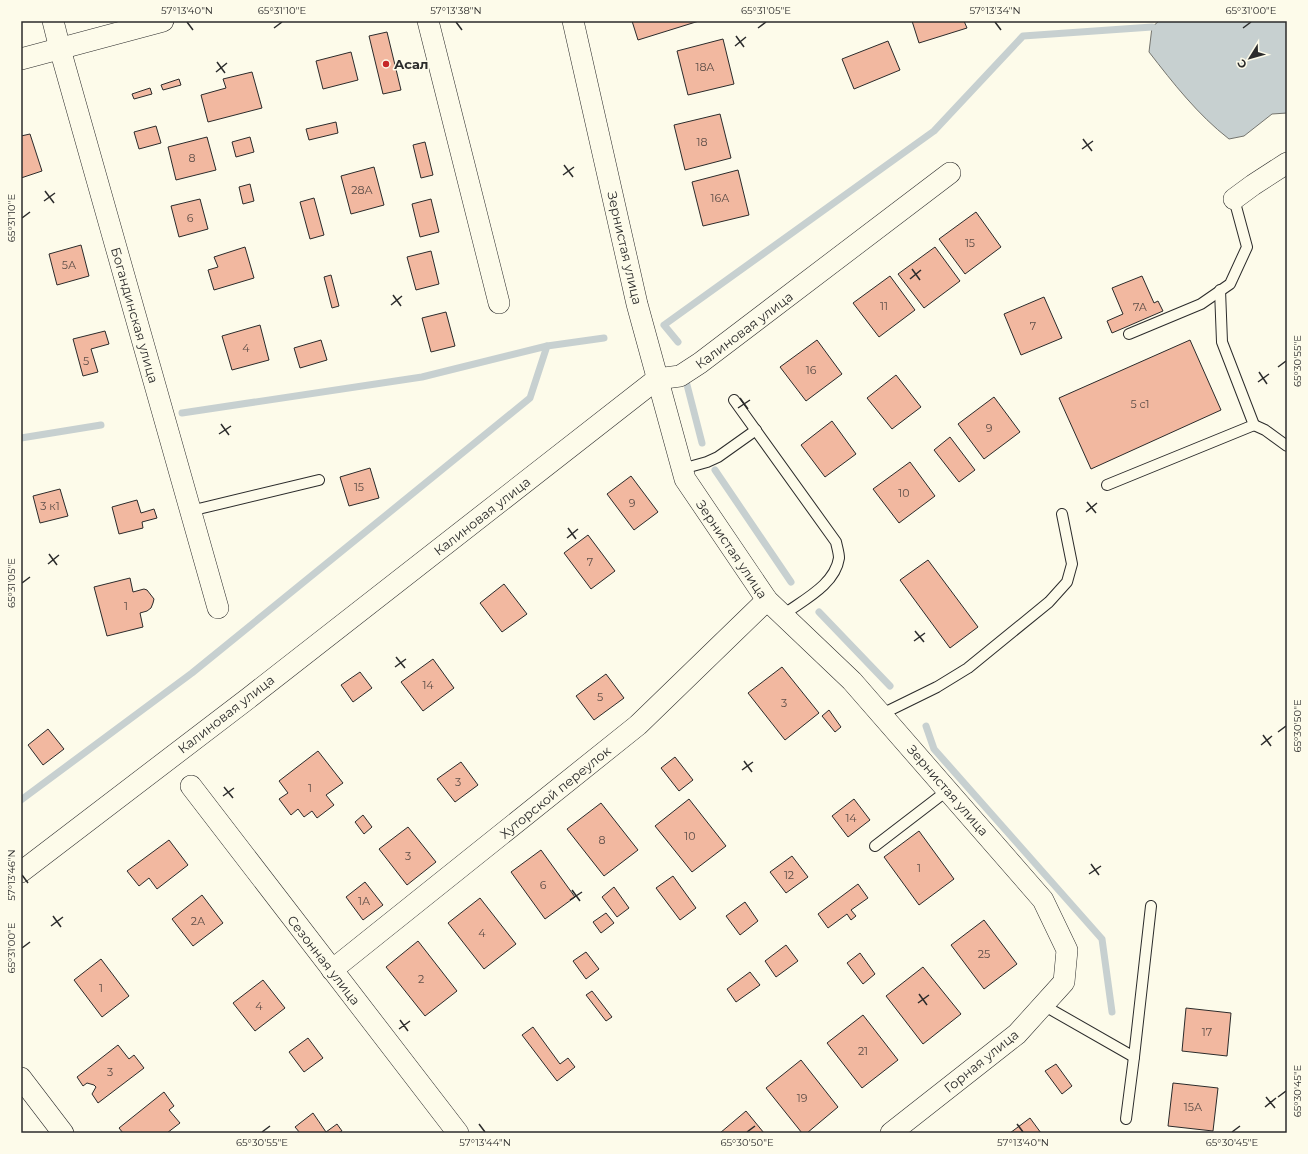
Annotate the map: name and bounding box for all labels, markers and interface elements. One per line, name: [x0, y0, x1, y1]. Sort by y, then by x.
text: 57°13'40"N: [161, 4, 213, 17]
text: 65°31'10"E: [258, 4, 307, 17]
text: 57°13'38"N: [430, 4, 482, 17]
text: 65°31'05"E: [741, 4, 791, 17]
text: 57°13'34"N: [969, 4, 1021, 17]
text: 65°31'00"E: [1225, 4, 1277, 17]
north arrow: [1230, 38, 1270, 78]
place label: Асал: [394, 56, 429, 72]
text: С: [1234, 57, 1250, 71]
marker: Асал: [381, 59, 391, 69]
house number: 18А: [695, 60, 715, 74]
house number: 18: [697, 135, 708, 149]
house number: 8: [188, 151, 196, 165]
house number: 28А: [351, 183, 374, 197]
street label: Зернистая улица: [604, 190, 646, 306]
house number: 16А: [711, 191, 730, 205]
text: 65°31'10"E: [5, 193, 18, 242]
house number: 6: [187, 211, 194, 225]
house number: 15: [965, 236, 975, 250]
street label: Богандинская улица: [108, 245, 162, 385]
house number: 5А: [62, 258, 77, 272]
street label: Калиновая улица: [692, 288, 796, 372]
house number: 11: [880, 299, 888, 313]
house number: 7А: [1133, 300, 1148, 314]
house number: 7: [1030, 319, 1036, 333]
text: 65°30'55"E: [1291, 335, 1304, 387]
house number: 4: [242, 341, 250, 355]
house number: 5: [83, 354, 89, 368]
house number: 16: [806, 363, 817, 377]
house number: 5 с1: [1130, 397, 1150, 411]
house number: 9: [986, 421, 993, 435]
street label: Калиновая улица: [431, 473, 533, 559]
house number: 15: [354, 480, 364, 494]
house number: 10: [898, 486, 910, 500]
house number: 9: [629, 496, 636, 510]
street label: Зернистая улица: [693, 497, 771, 601]
house number: 3 к1: [40, 499, 60, 513]
house number: 7: [587, 555, 593, 569]
text: 65°31'05"E: [5, 558, 18, 608]
house number: 1: [124, 599, 128, 613]
street label: Калиновая улица: [175, 671, 277, 757]
house number: 14: [422, 678, 434, 692]
house number: 5: [597, 690, 603, 704]
house number: 3: [781, 696, 787, 710]
text: 65°30'50"E: [1291, 699, 1304, 753]
street label: Зернистая улица: [904, 741, 992, 839]
street label: Хуторской переулок: [496, 742, 614, 842]
house number: 3: [455, 775, 461, 789]
house number: 1: [308, 781, 312, 795]
house number: 14: [845, 811, 857, 825]
house number: 10: [684, 829, 696, 843]
house number: 8: [598, 833, 606, 847]
text: 57°13'46"N: [5, 849, 18, 901]
house number: 3: [405, 849, 411, 863]
house number: 1: [917, 861, 921, 875]
house number: 12: [784, 868, 794, 882]
house number: 6: [540, 878, 547, 892]
house number: 1А: [358, 894, 371, 908]
street label: Сезонная улица: [284, 912, 364, 1008]
house number: 2А: [191, 914, 206, 928]
text: 65°31'00"E: [5, 922, 18, 974]
house number: 4: [478, 926, 486, 940]
house number: 25: [978, 947, 990, 961]
house number: 2: [418, 972, 424, 986]
house number: 1: [99, 981, 103, 995]
house number: 4: [255, 999, 263, 1013]
house number: 17: [1202, 1025, 1212, 1039]
street label: Горная улица: [940, 1026, 1022, 1096]
house number: 21: [858, 1044, 868, 1058]
text: 65°30'45"E: [1291, 1064, 1304, 1117]
house number: 3: [107, 1065, 113, 1079]
house number: 19: [797, 1091, 808, 1105]
house number: 15А: [1184, 1100, 1203, 1114]
text: 65°30'55"E: [236, 1136, 288, 1149]
text: 57°13'44"N: [459, 1136, 511, 1149]
text: 65°30'50"E: [720, 1136, 774, 1149]
text: 57°13'40"N: [997, 1136, 1049, 1149]
text: 65°30'45"E: [1206, 1136, 1259, 1149]

